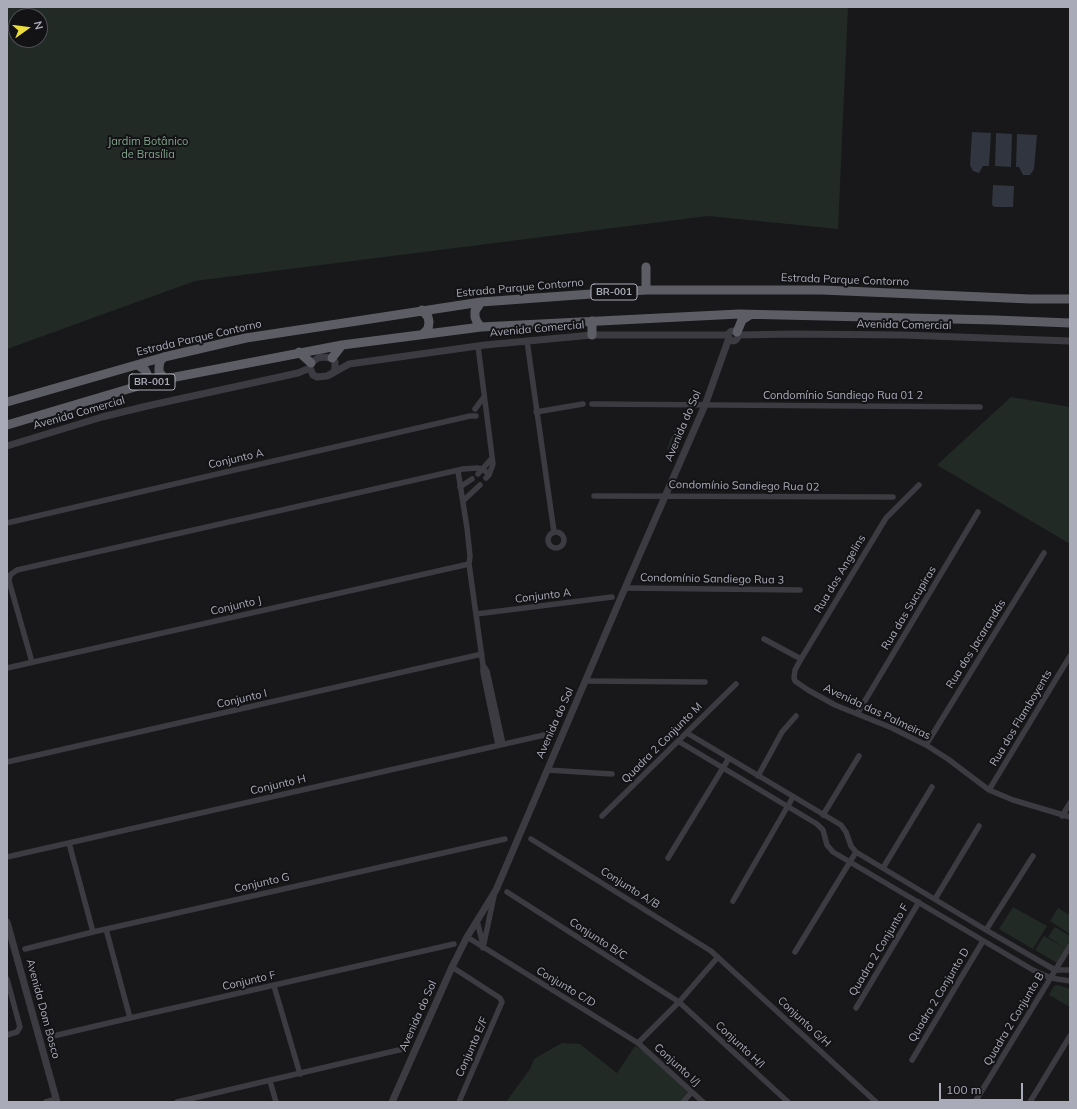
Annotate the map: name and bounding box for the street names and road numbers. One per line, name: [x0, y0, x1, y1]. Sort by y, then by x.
street label: Estrada Parque Contorno: [781, 271, 909, 289]
street label: Estrada Parque Contorno: [456, 276, 584, 300]
road number: BR-001: [591, 284, 637, 300]
street label: Estrada Parque Contorno: [135, 317, 263, 359]
street label: Avenida Comercial: [489, 318, 585, 340]
street label: Avenida Comercial: [856, 318, 952, 332]
road number: BR-001: [129, 374, 175, 390]
street label: Avenida do Sol: [662, 388, 704, 464]
street label: Condomínio Sandiego Rua 01 2: [763, 389, 923, 403]
street label: Avenida Comercial: [32, 394, 126, 432]
street label: Conjunto A: [207, 446, 265, 472]
street label: Condomínio Sandiego Rua 02: [669, 478, 819, 494]
street label: Rua dos Angelins: [811, 532, 869, 616]
street label: Rua das Sucupiras: [879, 564, 939, 652]
street label: Condomínio Sandiego Rua 3: [640, 571, 784, 587]
street label: Conjunto A: [514, 586, 572, 606]
street label: Conjunto J: [209, 594, 263, 618]
street label: Rua dos Jacarandás: [943, 597, 1009, 691]
street label: Rua dos Flamboyents: [987, 667, 1055, 769]
street label: Avenida das Palmeiras: [821, 681, 933, 743]
street label: Avenida do Sol: [533, 686, 577, 760]
street label: Conjunto I: [216, 687, 268, 711]
street label: Quadra 2 Conjunto M: [619, 700, 705, 786]
street label: Conjunto H: [249, 772, 307, 798]
street label: Conjunto A/B: [598, 865, 662, 911]
street label: Conjunto G: [233, 870, 291, 896]
street label: Quadra 2 Conjunto F: [846, 901, 912, 999]
street label: Conjunto B/C: [567, 915, 629, 963]
street label: Quadra 2 Conjunto D: [906, 946, 972, 1044]
street label: Avenida Dom Bosco: [23, 958, 63, 1060]
street label: Conjunto C/D: [534, 964, 598, 1010]
street label: Conjunto F: [221, 968, 277, 994]
street label: Quadra 2 Conjunto B: [981, 970, 1047, 1068]
street label: Avenida do Sol: [396, 979, 440, 1053]
street label: Conjunto G/H: [775, 994, 833, 1050]
street label: Conjunto E/F: [453, 1015, 491, 1079]
street label: Conjunto H/I: [713, 1019, 767, 1071]
street label: Conjunto I/J: [651, 1041, 703, 1089]

